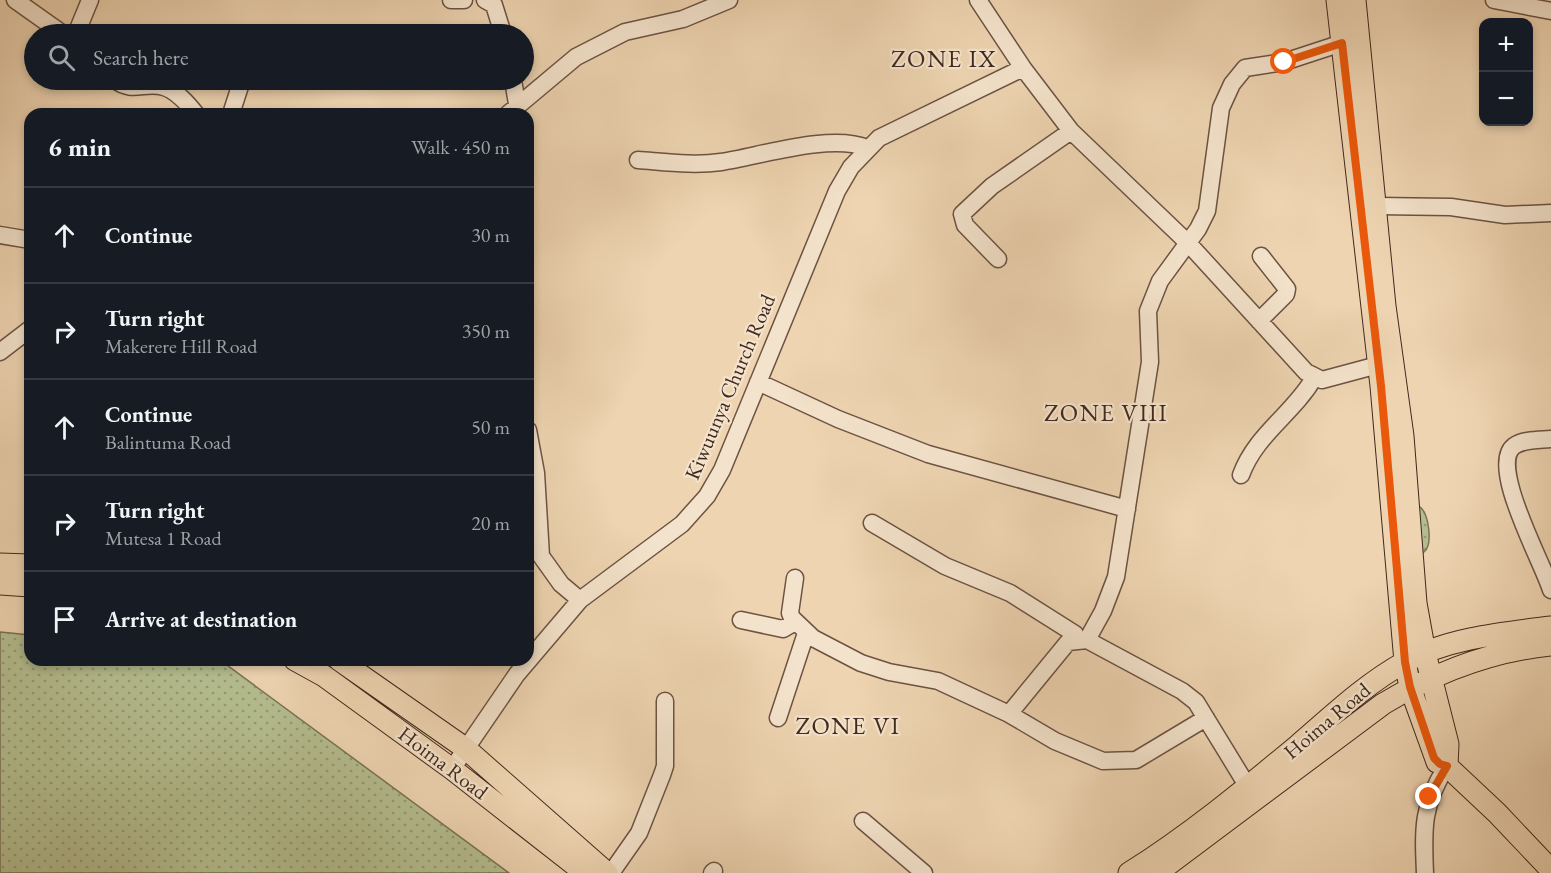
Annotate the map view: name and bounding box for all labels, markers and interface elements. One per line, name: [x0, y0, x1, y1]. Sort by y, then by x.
map controls: [1479, 18, 1533, 126]
button: +: [1479, 18, 1533, 72]
search box: [24, 24, 534, 90]
icon: search: [45, 41, 78, 74]
text: Search here: [93, 43, 188, 72]
district label: ZONE IX: [891, 43, 997, 74]
route start: [1270, 48, 1296, 74]
button: −: [1479, 72, 1533, 126]
text: 6 min: [48, 130, 111, 164]
text: Walk · 450 m: [411, 134, 510, 160]
icon: ahead: [48, 219, 81, 252]
text: Continue: [105, 221, 192, 250]
text: 30 m: [471, 222, 510, 248]
street label: Kiwuunya Church Road: [678, 290, 781, 484]
text: Turn right: [105, 304, 204, 333]
icon: right: [48, 315, 81, 348]
text: 350 m: [462, 318, 510, 344]
text: Makerere Hill Road: [105, 333, 257, 359]
district label: ZONE VIII: [1044, 397, 1168, 428]
text: Continue: [105, 400, 192, 429]
icon: ahead: [48, 411, 81, 444]
text: 50 m: [471, 414, 510, 440]
text: Balintuma Road: [105, 429, 231, 455]
text: Turn right: [105, 496, 204, 525]
icon: right: [48, 507, 81, 540]
text: 20 m: [471, 510, 510, 536]
text: Mutesa 1 Road: [105, 525, 222, 551]
icon: arrive: [48, 603, 81, 636]
text: Arrive at destination: [105, 605, 297, 634]
street label: Hoima Road: [1278, 676, 1376, 765]
district label: ZONE VI: [796, 710, 900, 741]
street label: Hoima Road: [393, 720, 494, 805]
route end: [1415, 783, 1441, 809]

